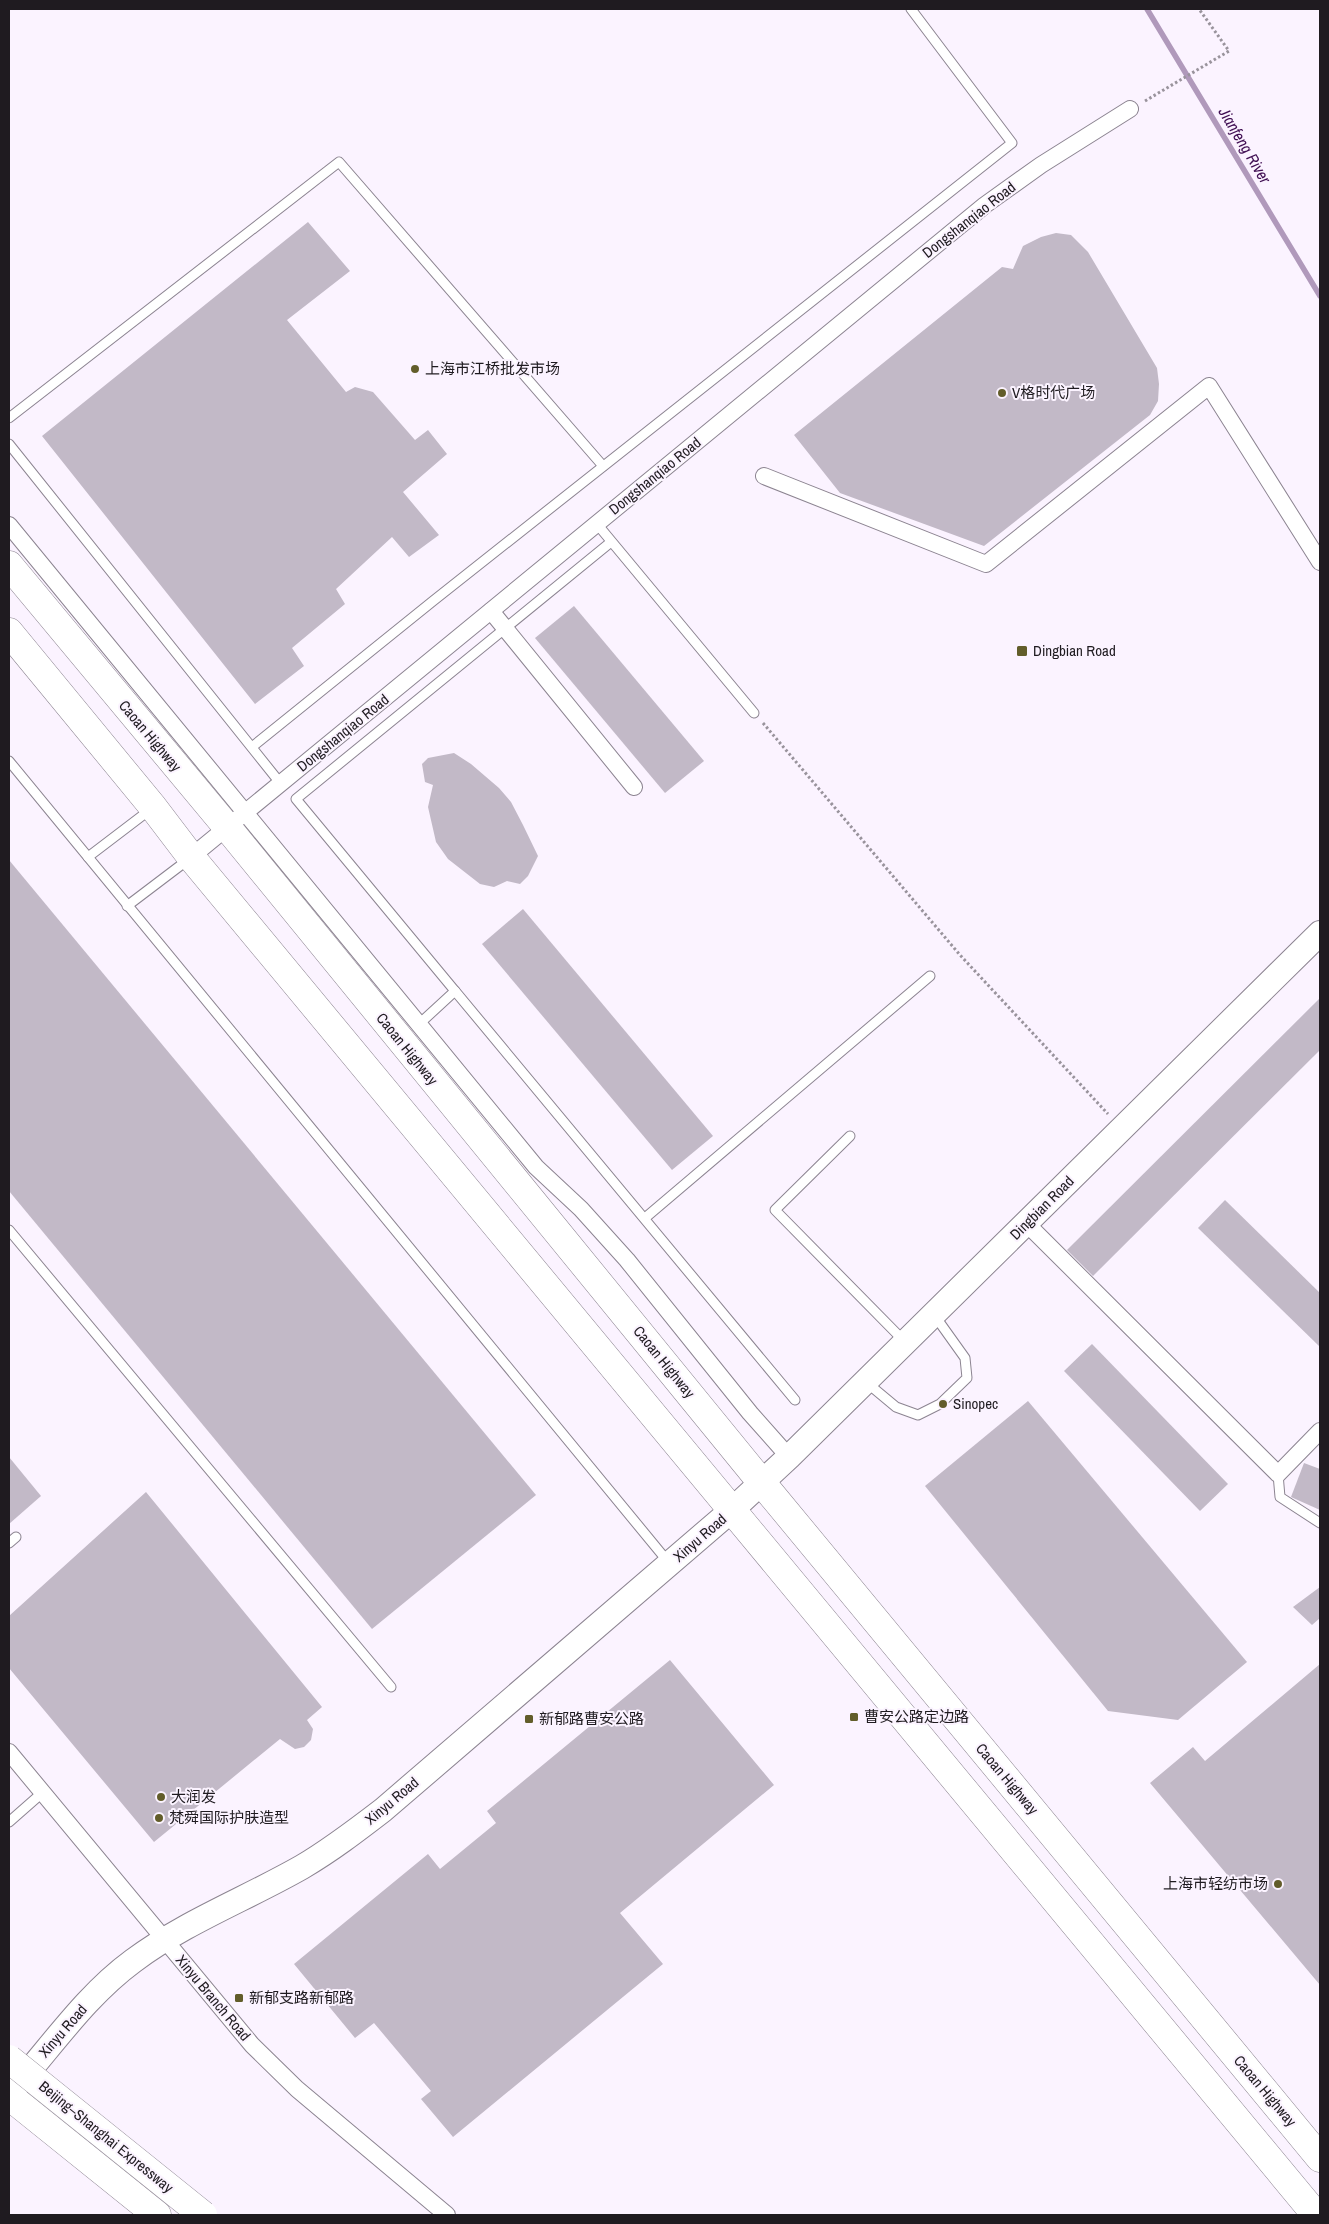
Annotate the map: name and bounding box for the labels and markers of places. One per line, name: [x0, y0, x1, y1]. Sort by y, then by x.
place label: 上海市江桥批发市场: [425, 358, 560, 379]
marker: 上海市江桥批发市场: [409, 363, 421, 375]
place label: V格时代广场: [1012, 382, 1095, 403]
marker: V格时代广场: [996, 387, 1008, 399]
place label: Dingbian Road: [1033, 640, 1116, 661]
marker: Dingbian Road: [1015, 644, 1029, 658]
place label: Sinopec: [953, 1393, 998, 1414]
marker: Sinopec: [937, 1398, 949, 1410]
place label: 曹安公路定边路: [864, 1706, 969, 1727]
place label: 新郁路曹安公路: [539, 1708, 644, 1729]
marker: 曹安公路定边路: [848, 1711, 860, 1723]
marker: 新郁路曹安公路: [523, 1713, 535, 1725]
place label: 大润发: [171, 1786, 216, 1807]
marker: 大润发: [155, 1791, 167, 1803]
place label: 梵舜国际护肤造型: [169, 1807, 289, 1828]
marker: 梵舜国际护肤造型: [153, 1812, 165, 1824]
place label: 上海市轻纺市场: [1163, 1873, 1268, 1894]
marker: 上海市轻纺市场: [1272, 1878, 1284, 1890]
place label: 新郁支路新郁路: [249, 1987, 354, 2008]
marker: 新郁支路新郁路: [233, 1992, 245, 2004]

